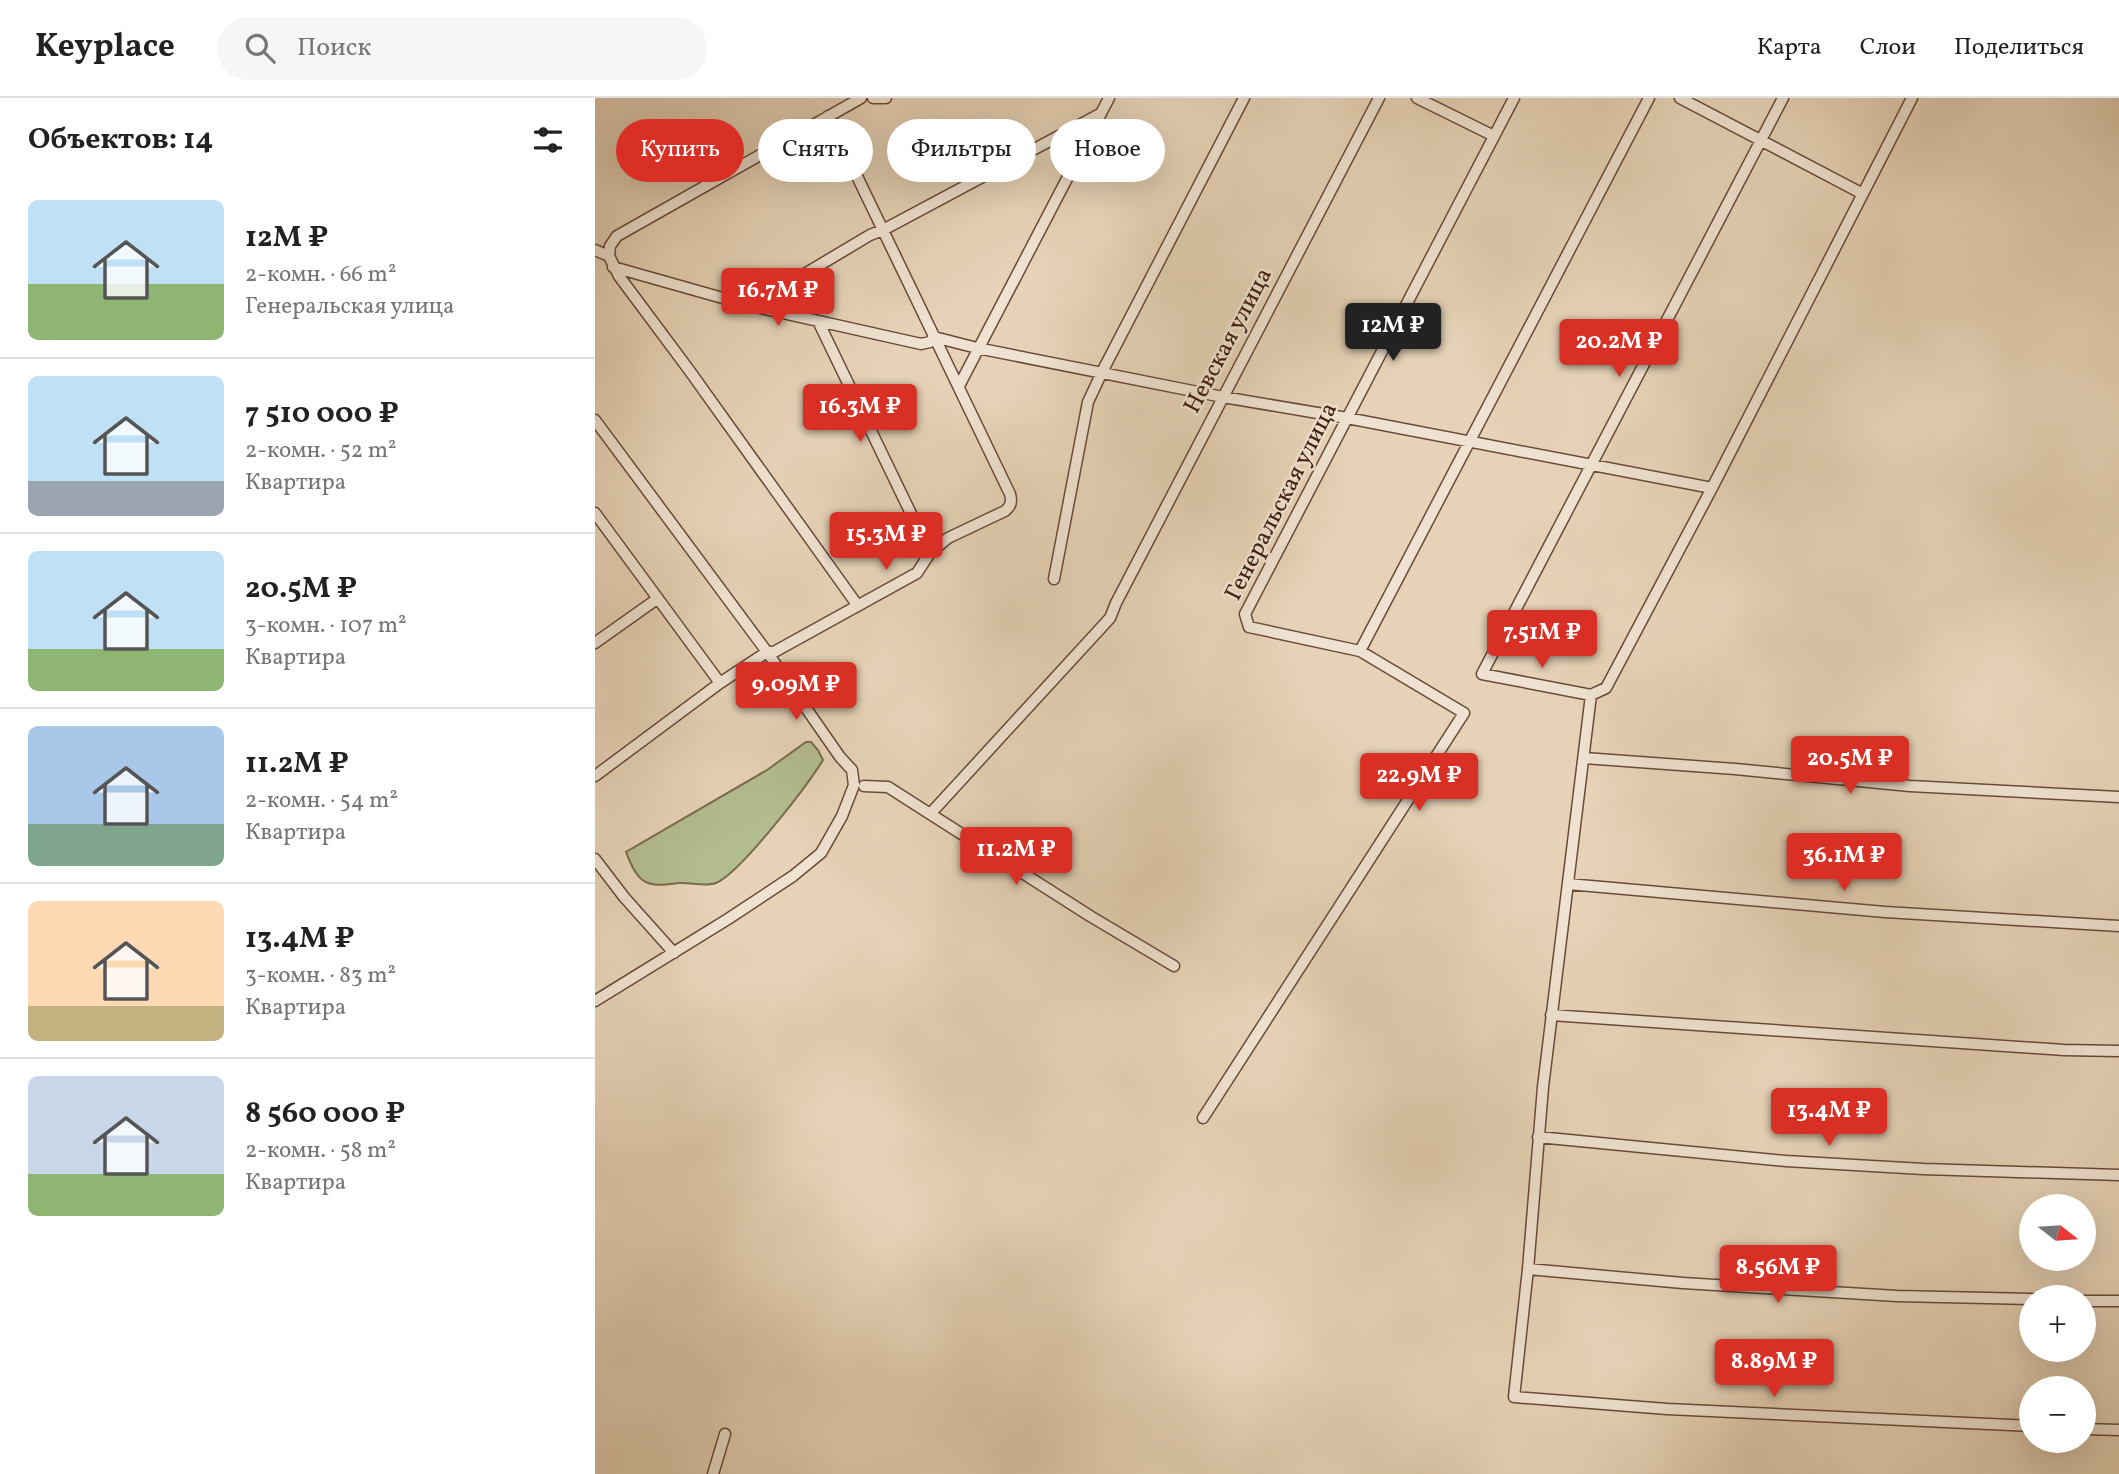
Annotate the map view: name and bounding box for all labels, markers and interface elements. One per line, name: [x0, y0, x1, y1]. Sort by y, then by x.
search box: [217, 17, 707, 80]
text: Keyplace: [35, 25, 175, 71]
icon: search: [241, 29, 279, 67]
text: Поиск: [297, 30, 371, 66]
text: Карта: [1757, 31, 1822, 65]
text: Слои: [1860, 31, 1916, 65]
text: Поделиться: [1954, 31, 2084, 65]
text: Объектов: 14: [28, 119, 213, 161]
chip: Купить: [616, 119, 744, 182]
chip: Снять: [758, 119, 873, 182]
chip: Фильтры: [887, 119, 1036, 182]
chip: Новое: [1050, 119, 1165, 182]
icon: filters: [529, 121, 567, 159]
text: 12M ₽: [245, 217, 328, 259]
icon: home: [84, 228, 168, 312]
text: 2-комн. · 66 m²: [245, 259, 396, 291]
street label: Невская улица: [1176, 262, 1282, 420]
pin: 16.7M ₽: [713, 268, 843, 328]
text: 16.7M ₽: [737, 275, 819, 307]
text: Генеральская улица: [245, 291, 454, 323]
pin: 12M ₽: [1344, 303, 1442, 363]
text: 12M ₽: [1361, 310, 1425, 342]
pin: 20.2M ₽: [1554, 320, 1684, 379]
text: 20.2M ₽: [1575, 326, 1663, 358]
pin: 16.3M ₽: [795, 384, 925, 444]
text: 16.3M ₽: [819, 391, 901, 423]
text: 7 510 000 ₽: [245, 393, 399, 435]
street label: Генеральская улица: [1217, 397, 1347, 607]
icon: home: [84, 404, 168, 488]
text: 2-комн. · 52 m²: [245, 435, 397, 467]
text: Квартира: [245, 467, 346, 499]
pin: 15.3M ₽: [821, 512, 951, 572]
text: 15.3M ₽: [846, 519, 926, 551]
text: 20.5M ₽: [245, 568, 357, 610]
icon: home: [84, 579, 168, 663]
text: 3-комн. · 107 m²: [245, 610, 407, 642]
pin: 7.51M ₽: [1477, 610, 1607, 670]
text: 7.51M ₽: [1503, 617, 1581, 649]
text: Квартира: [245, 642, 346, 674]
pin: 9.09M ₽: [731, 662, 861, 722]
text: 9.09M ₽: [752, 669, 840, 701]
pin: 20.5M ₽: [1785, 736, 1915, 796]
text: 11.2M ₽: [245, 743, 349, 785]
text: 20.5M ₽: [1807, 743, 1893, 775]
icon: home: [84, 754, 168, 838]
pin: 22.9M ₽: [1354, 754, 1484, 813]
text: 22.9M ₽: [1376, 760, 1462, 792]
text: 2-комн. · 54 m²: [245, 785, 398, 817]
text: Квартира: [245, 817, 346, 849]
pin: 11.2M ₽: [951, 828, 1081, 887]
text: 11.2M ₽: [976, 834, 1056, 866]
pin: 36.1M ₽: [1779, 834, 1909, 893]
text: 36.1M ₽: [1803, 840, 1885, 872]
text: 13.4M ₽: [245, 918, 355, 960]
icon: home: [84, 929, 168, 1013]
text: 3-комн. · 83 m²: [245, 960, 396, 992]
text: Квартира: [245, 992, 346, 1024]
pin: 13.4M ₽: [1764, 1088, 1894, 1148]
text: 8 560 000 ₽: [245, 1093, 405, 1135]
text: 13.4M ₽: [1787, 1095, 1871, 1127]
icon: home: [84, 1104, 168, 1188]
text: 2-комн. · 58 m²: [245, 1135, 396, 1167]
text: Квартира: [245, 1167, 346, 1199]
north arrow: [2019, 1194, 2097, 1270]
map controls: [2019, 1194, 2096, 1453]
pin: 8.56M ₽: [1713, 1246, 1843, 1305]
text: 8.56M ₽: [1736, 1252, 1820, 1284]
button: +: [2019, 1285, 2096, 1362]
pin: 8.89M ₽: [1709, 1340, 1839, 1399]
text: 8.89M ₽: [1731, 1346, 1817, 1378]
button: −: [2019, 1376, 2096, 1453]

